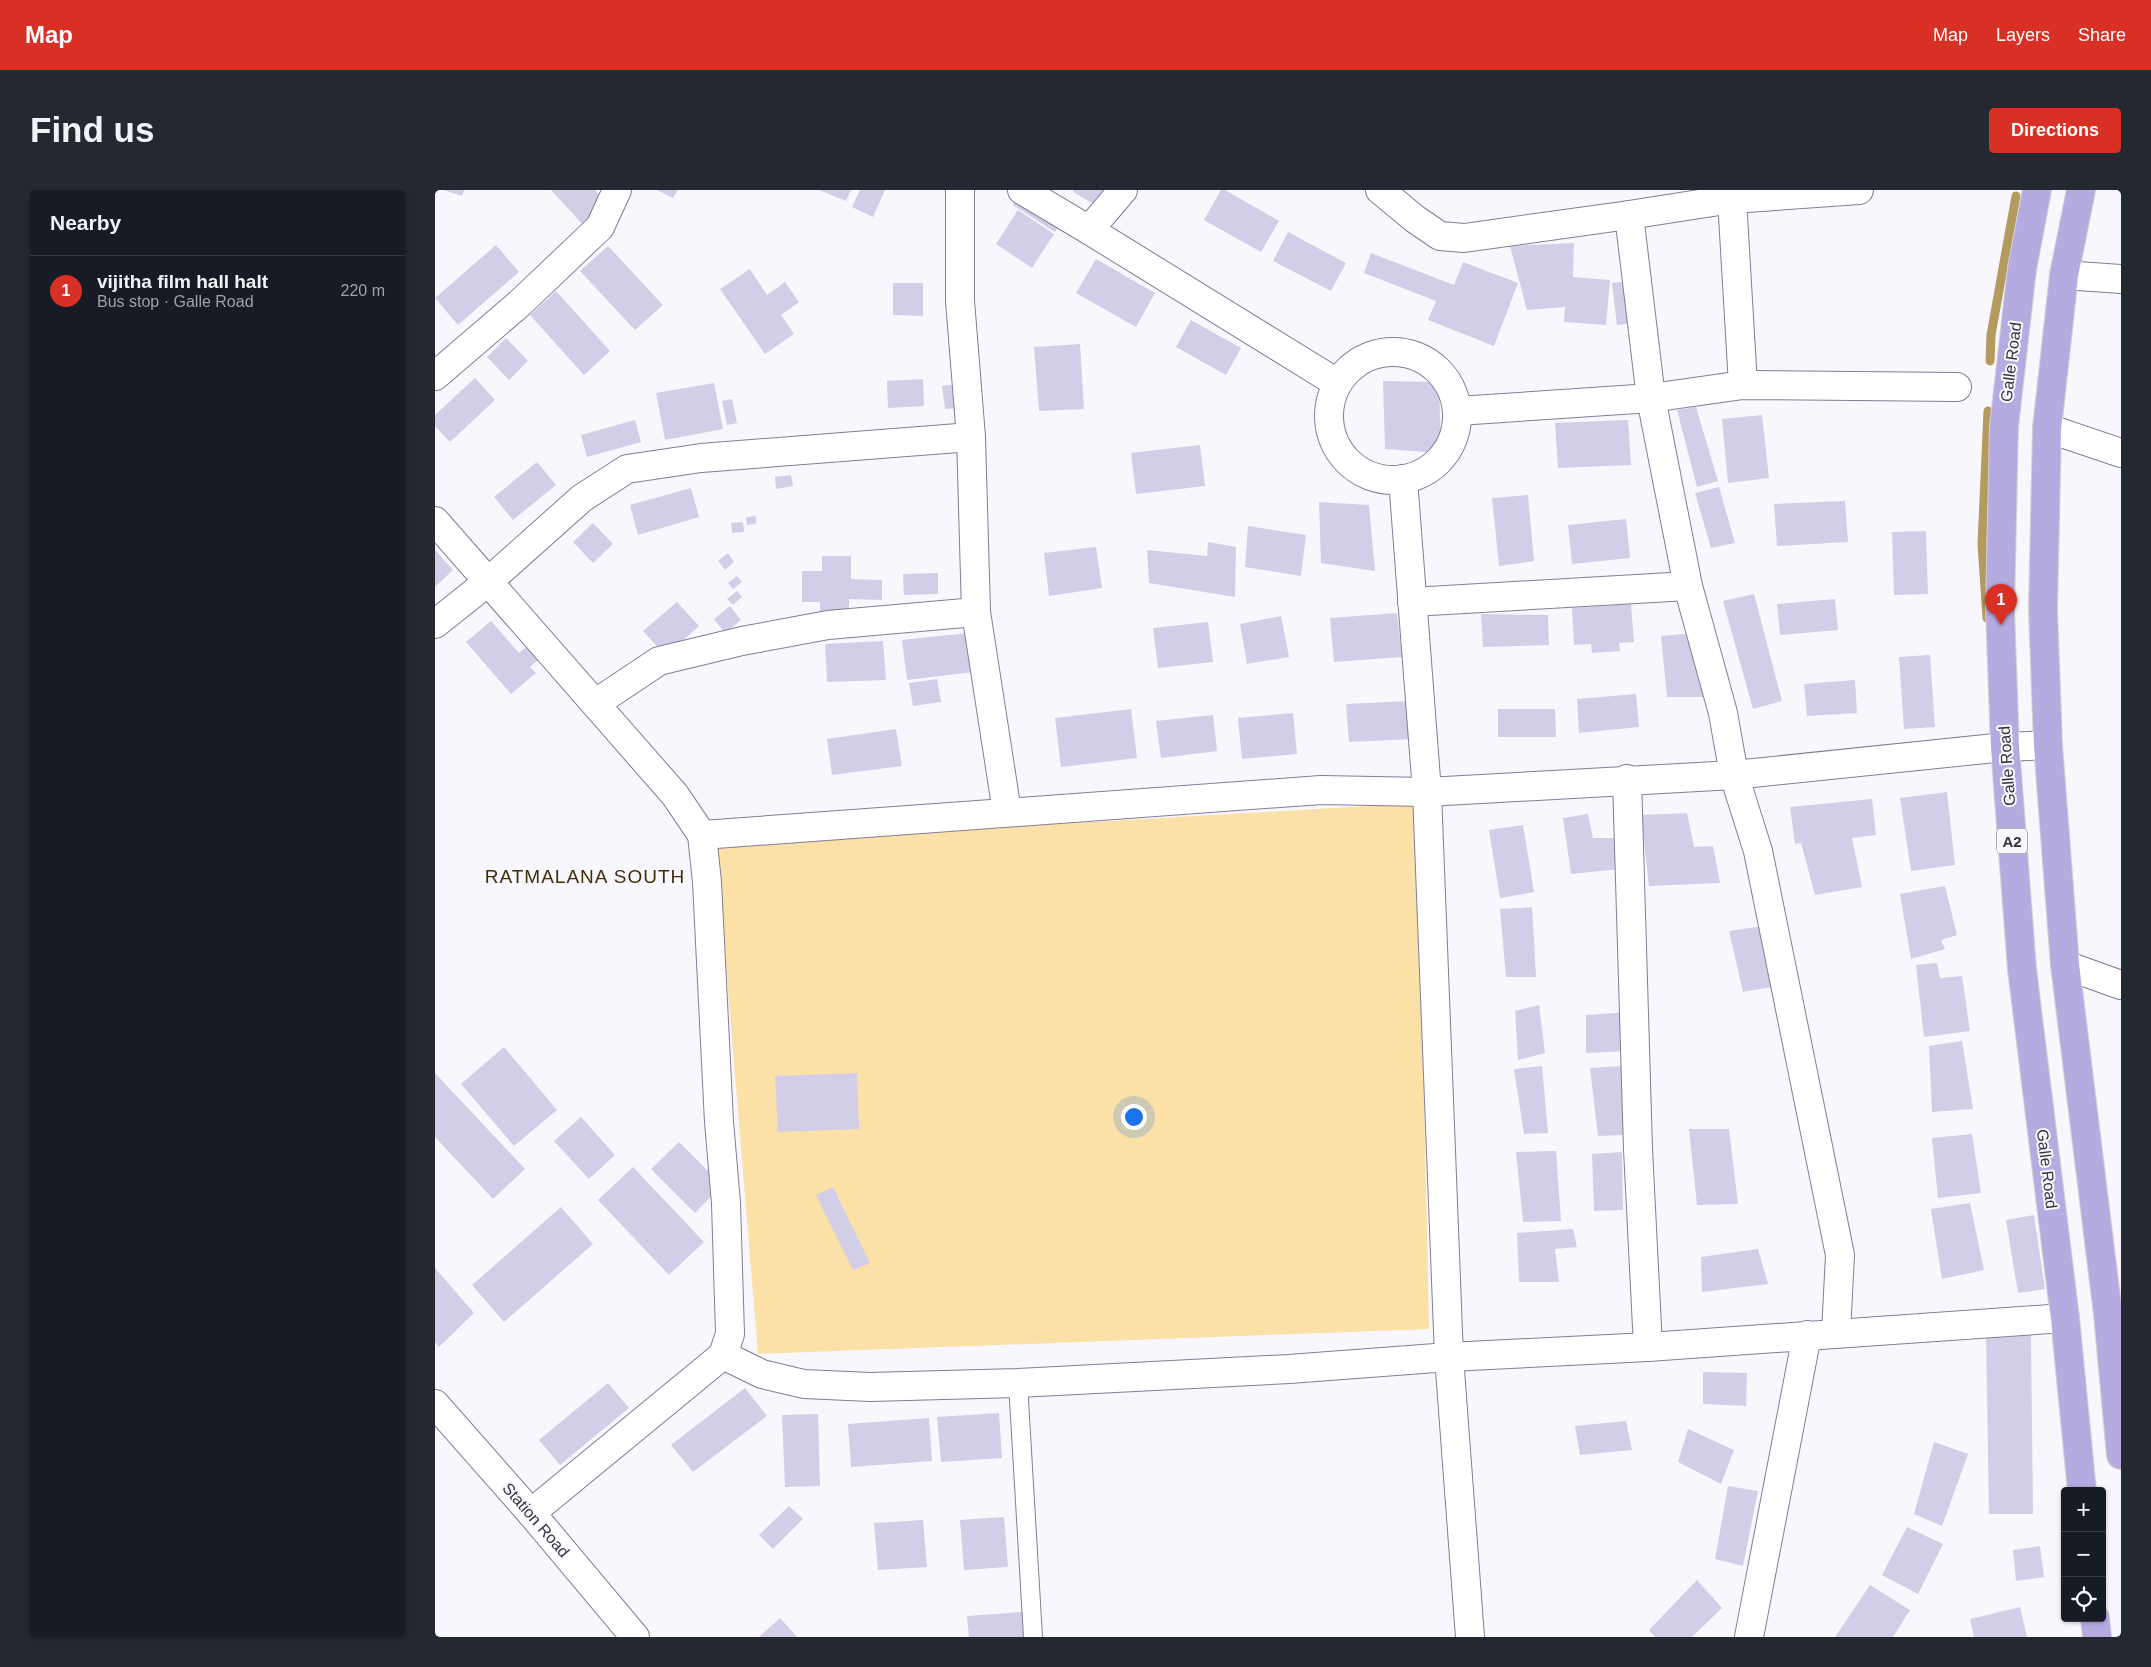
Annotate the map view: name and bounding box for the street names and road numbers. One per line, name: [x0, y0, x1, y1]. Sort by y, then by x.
street label: Galle Road: [1998, 321, 2024, 403]
street label: Galle Road: [1996, 725, 2018, 807]
road number: A2: [1997, 828, 2027, 854]
street label: Galle Road: [2034, 1128, 2060, 1210]
street label: Station Road: [499, 1480, 573, 1560]

